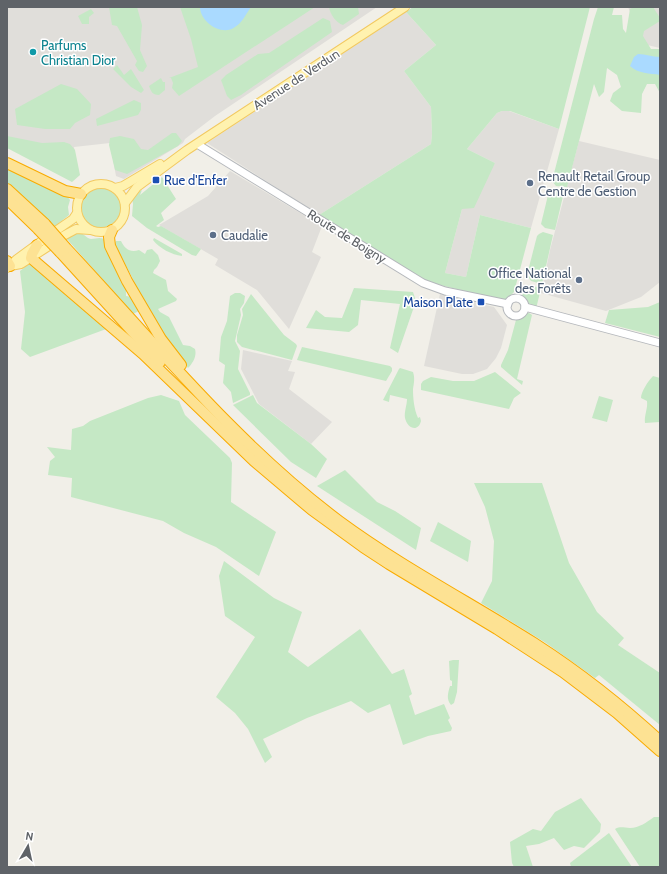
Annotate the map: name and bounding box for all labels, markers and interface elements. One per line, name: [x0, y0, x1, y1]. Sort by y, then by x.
place label: Parfums Christian Dior: [41, 37, 116, 68]
street label: Avenue de Verdun: [250, 45, 342, 113]
marker: Parfums Christian Dior: [28, 47, 38, 57]
place label: Renault Retail Group Centre de Gestion: [538, 168, 650, 199]
place label: Rue d'Enfer: [164, 172, 228, 188]
marker: Rue d'Enfer: [151, 175, 161, 185]
marker: Renault Retail Group Centre de Gestion: [525, 178, 535, 188]
street label: Route de Boigny: [305, 205, 390, 267]
place label: Caudalie: [221, 227, 268, 243]
marker: Caudalie: [208, 230, 218, 240]
place label: Office National des Forêts: [488, 265, 572, 296]
marker: Office National des Forêts: [574, 275, 584, 285]
place label: Maison Plate: [403, 294, 473, 310]
marker: Maison Plate: [476, 297, 486, 307]
north arrow: [8, 826, 48, 866]
text: N: [25, 829, 35, 844]

